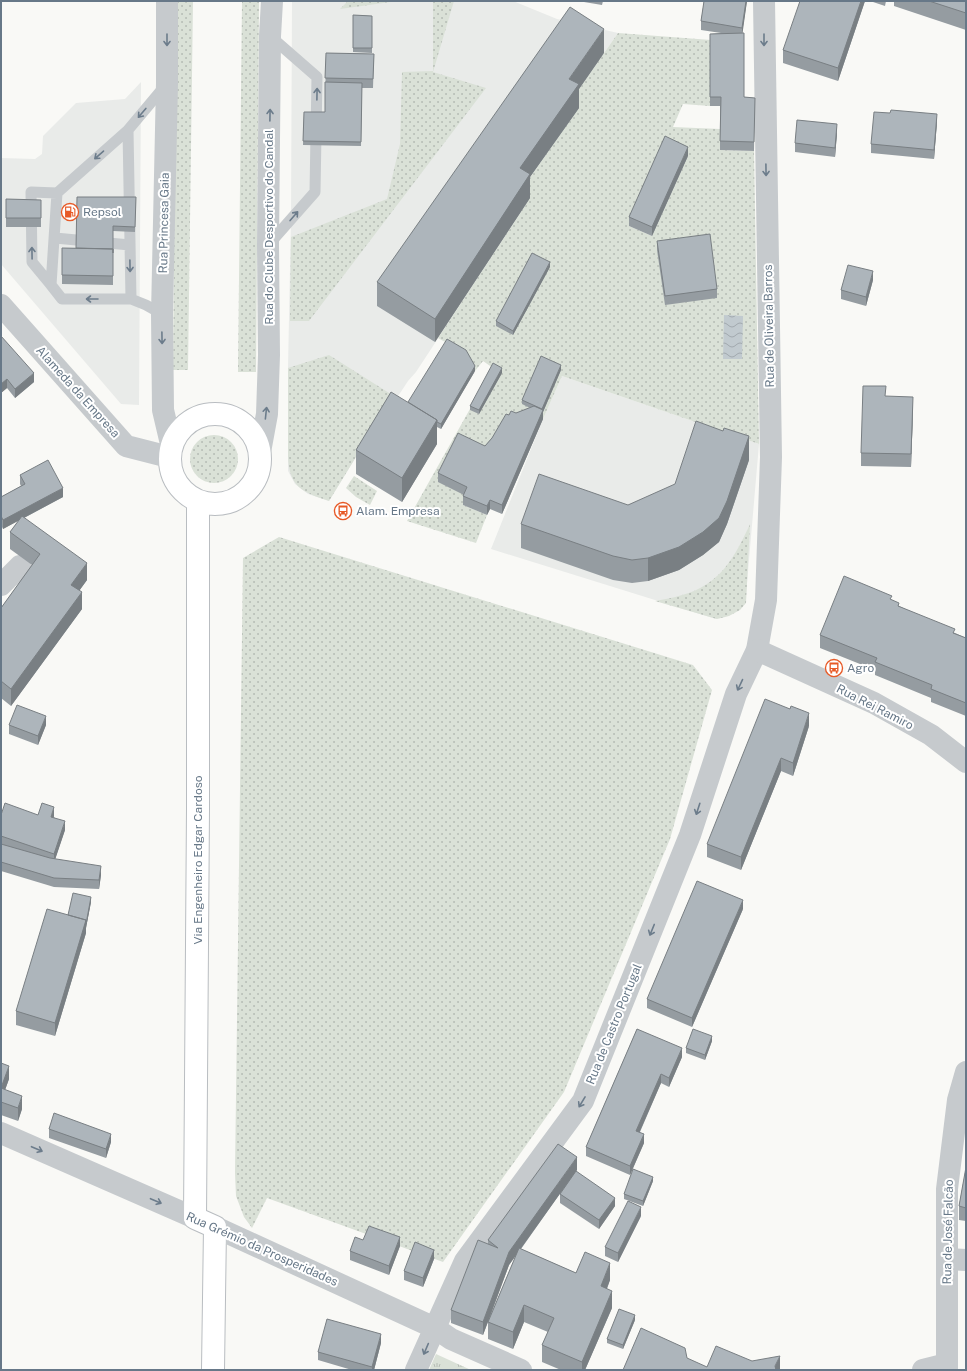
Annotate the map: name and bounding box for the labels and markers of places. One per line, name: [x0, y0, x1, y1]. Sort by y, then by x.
fuel station icon: Repsol: [60, 202, 80, 222]
place label: Repsol: [83, 205, 122, 219]
bus stop icon: Alam. Empresa: [333, 501, 353, 521]
place label: Alam. Empresa: [356, 504, 440, 518]
bus stop icon: Agro: [824, 658, 844, 678]
place label: Agro: [847, 661, 874, 675]

